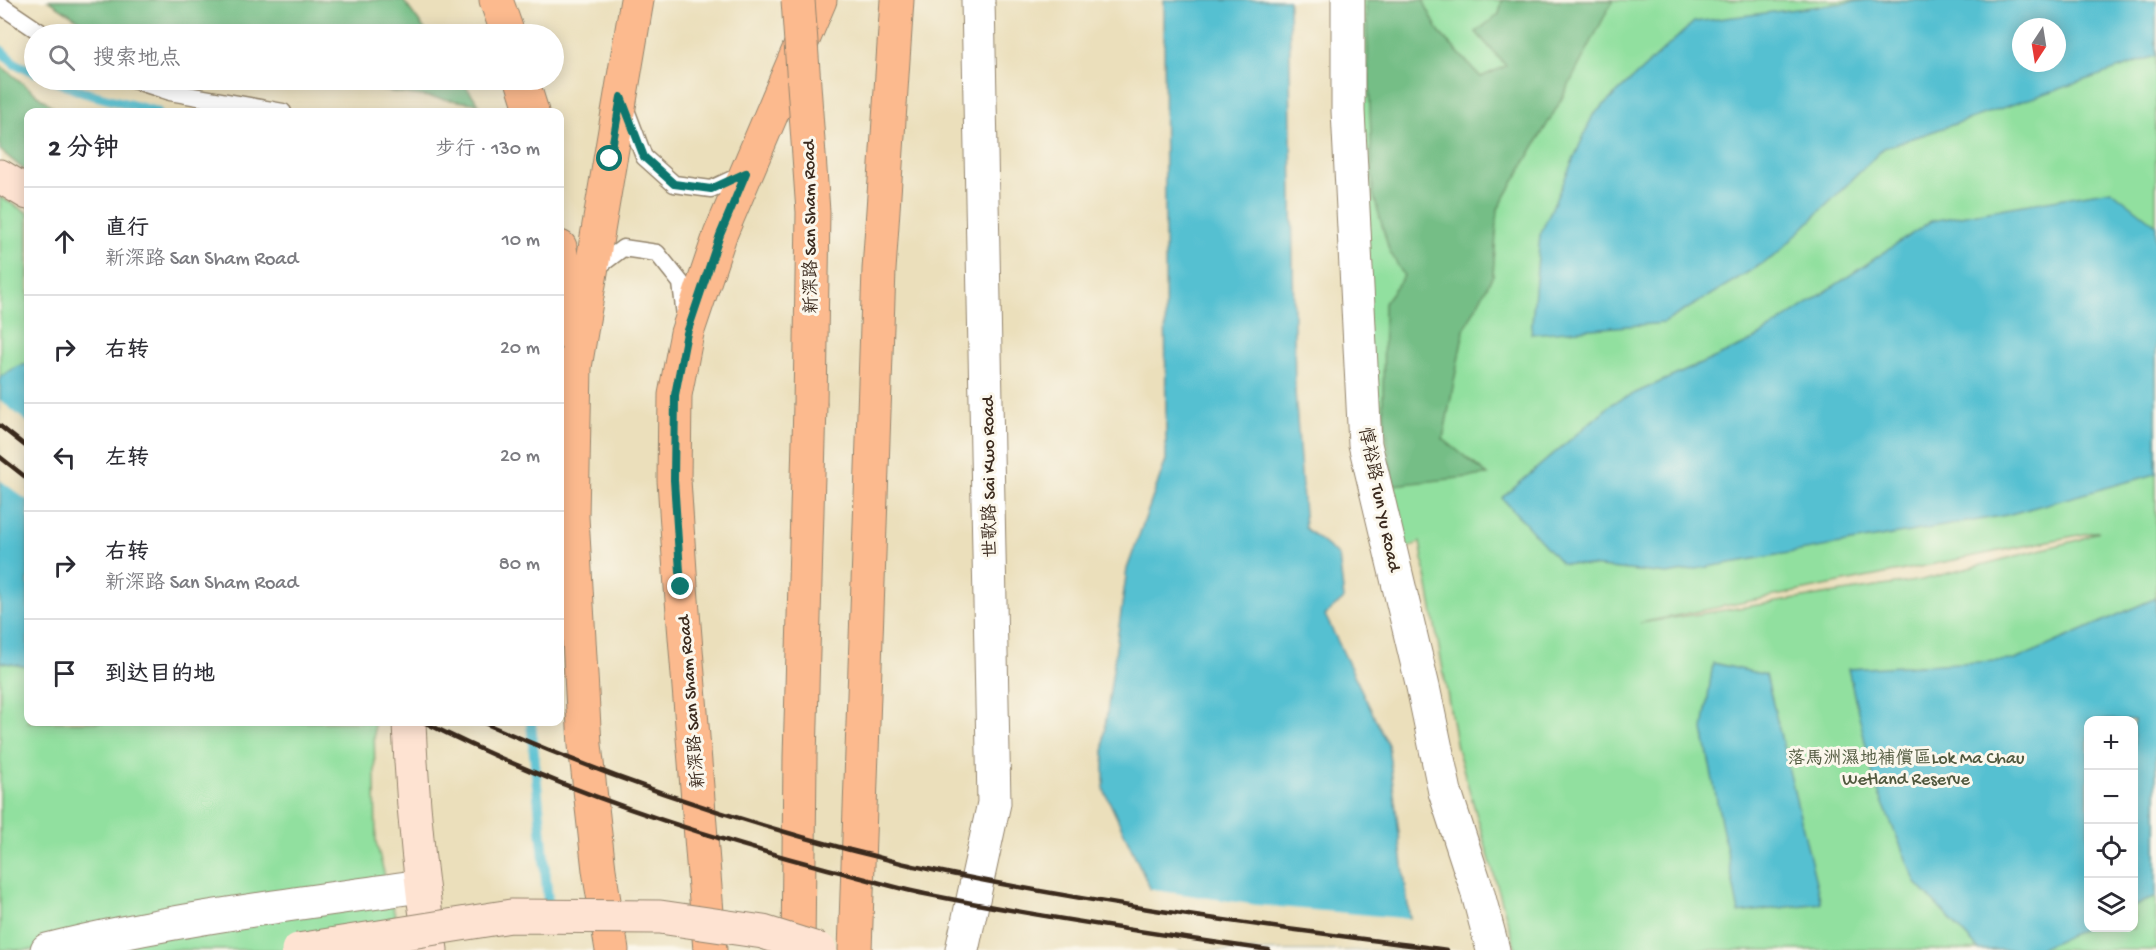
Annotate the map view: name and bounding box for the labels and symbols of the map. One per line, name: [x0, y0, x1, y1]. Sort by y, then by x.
north arrow: [2012, 18, 2066, 72]
street label: 新深路 San Sham Road: [798, 138, 824, 314]
route start: [596, 145, 622, 171]
street label: 世歌路 Sai Kwo Road: [978, 395, 1002, 558]
street label: 惇裕路 Tun Yu Road: [1353, 425, 1405, 575]
route end: [667, 573, 693, 599]
street label: 新深路 San Sham Road: [673, 613, 711, 789]
park label: 落馬洲濕地補償區Lok Ma Chau Wetland Reserve: [1788, 748, 2025, 791]

